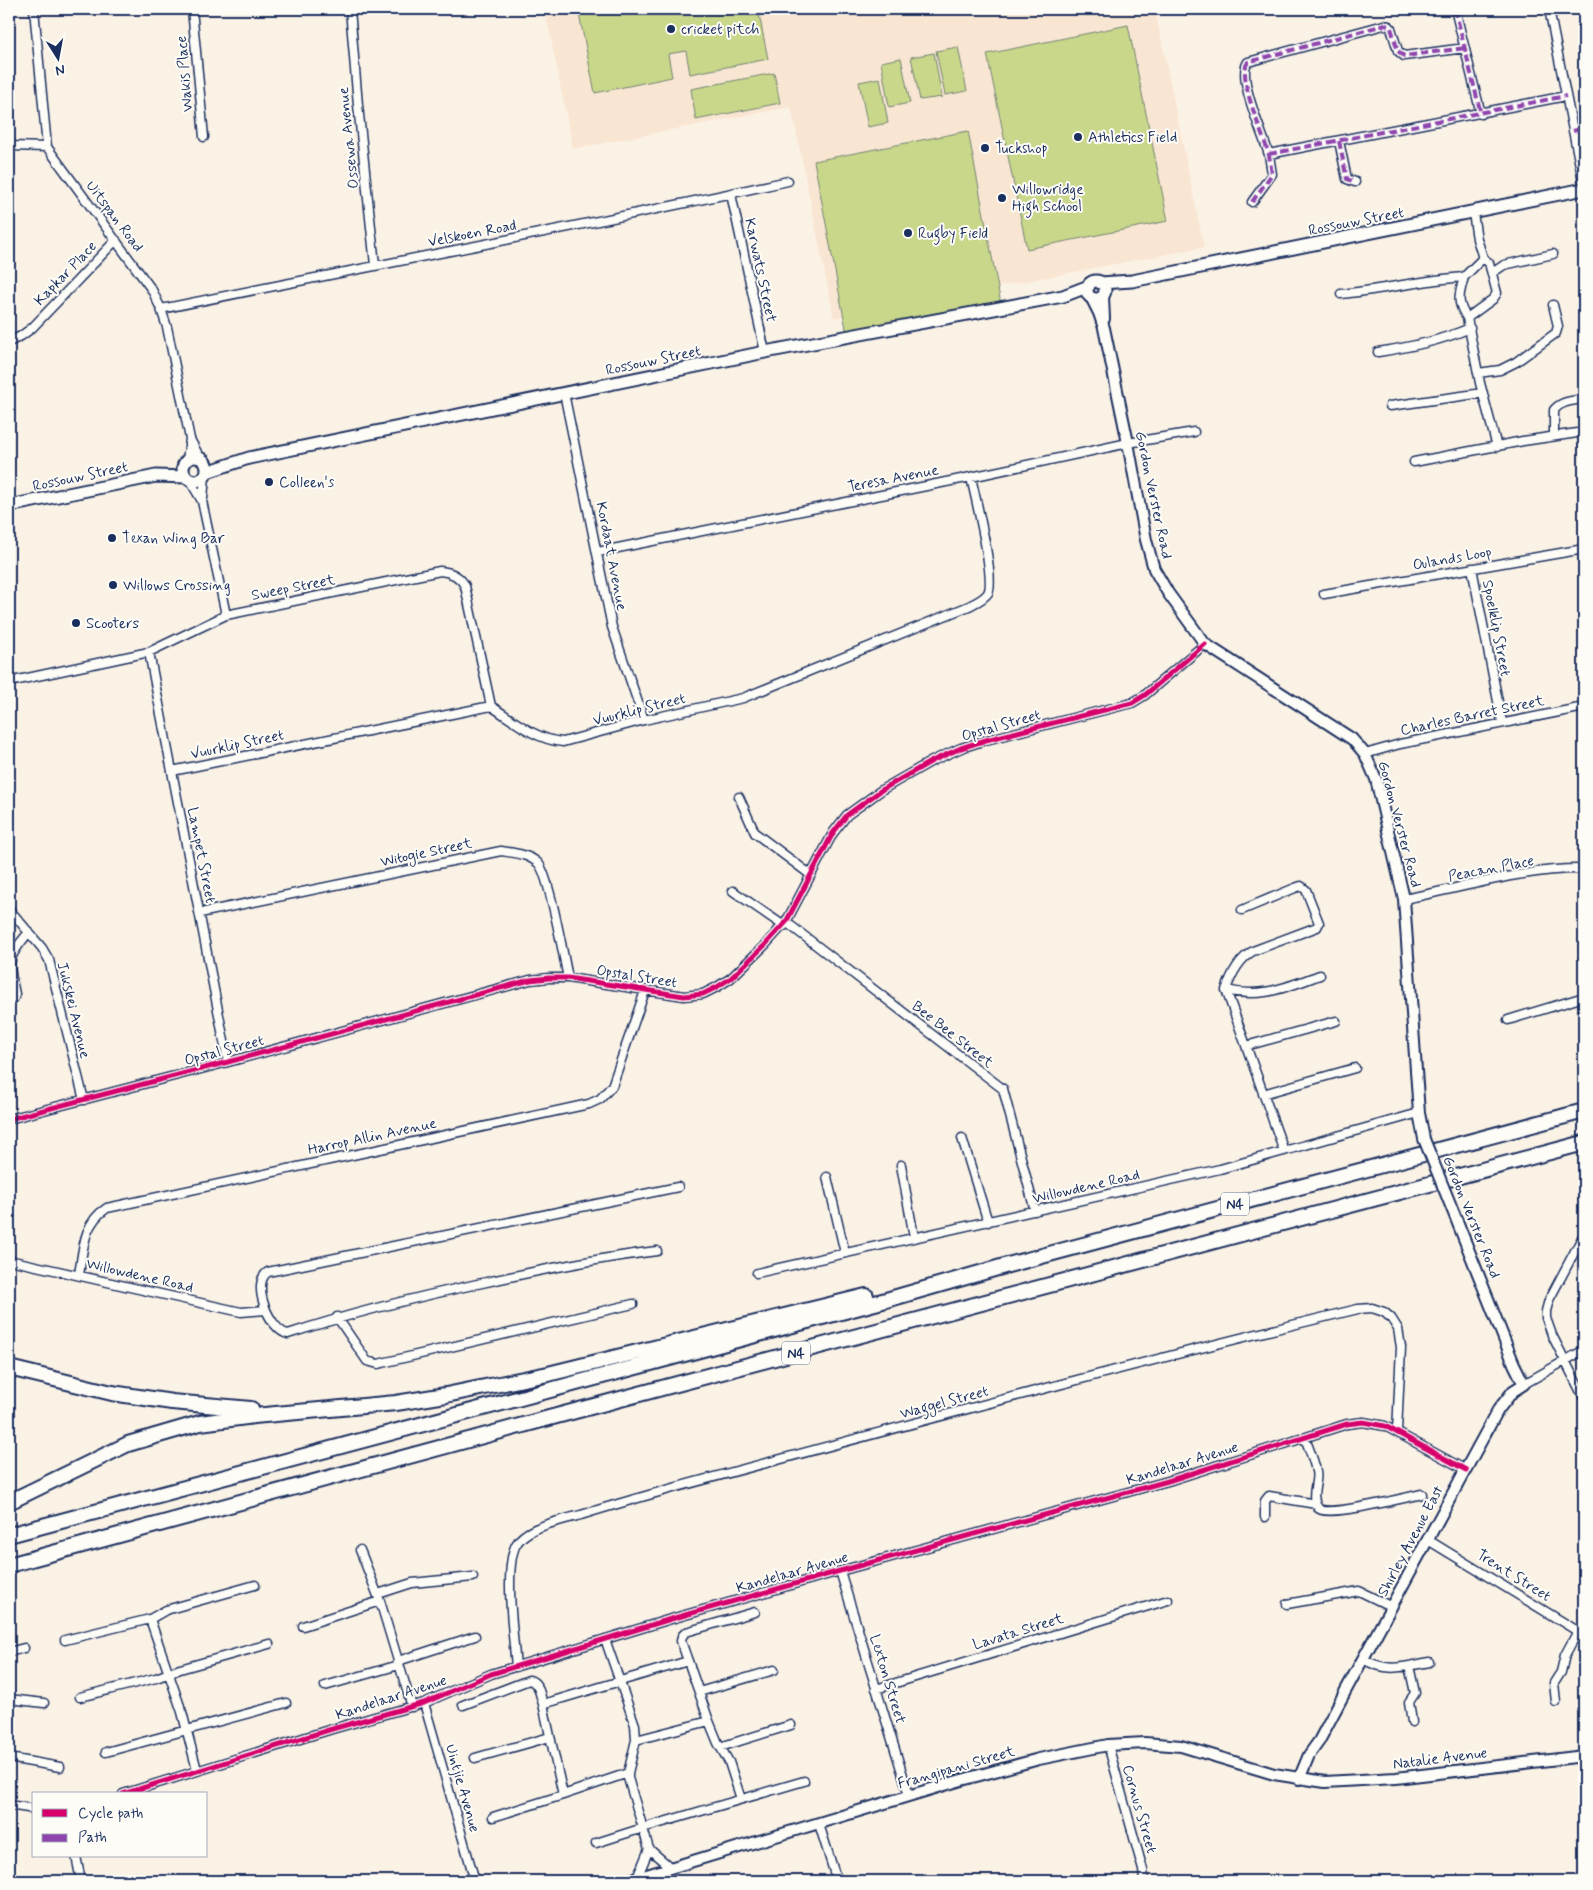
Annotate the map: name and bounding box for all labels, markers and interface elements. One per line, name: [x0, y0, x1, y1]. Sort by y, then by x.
place label: cricket pitch: [681, 20, 760, 40]
marker: cricket pitch: [665, 23, 677, 35]
north arrow: [32, 32, 82, 82]
street label: Wakis Place: [172, 35, 198, 113]
text: N: [54, 60, 67, 80]
street label: Ossewa Avenue: [334, 86, 364, 190]
place label: Athletics Field: [1088, 128, 1177, 148]
marker: Athletics Field: [1072, 131, 1084, 143]
place label: Tuckshop: [995, 139, 1048, 159]
marker: Tuckshop: [979, 142, 991, 154]
street label: Uitspan Road: [81, 177, 148, 256]
place label: Willowridge High School: [1012, 180, 1084, 218]
marker: Willowridge High School: [996, 192, 1008, 204]
street label: Rossouw Street: [1307, 203, 1406, 241]
street label: Velskoen Road: [426, 216, 518, 252]
street label: Karwats Street: [739, 216, 781, 324]
place label: Rugby Field: [918, 224, 988, 245]
marker: Rugby Field: [902, 227, 914, 239]
street label: Kapkar Place: [30, 237, 102, 310]
street label: Rossouw Street: [604, 341, 703, 381]
street label: Gordon Verster Road: [1130, 429, 1176, 561]
street label: Rossouw Street: [31, 457, 130, 497]
street label: Teresa Avenue: [846, 460, 940, 498]
place label: Colleen's: [279, 473, 335, 493]
marker: Colleen's: [263, 476, 275, 488]
street label: Kordaat Avenue: [591, 500, 631, 612]
place label: Texan Wing Bar: [122, 529, 225, 549]
marker: Texan Wing Bar: [106, 532, 118, 544]
street label: Oulands Loop: [1411, 542, 1493, 576]
street label: Sweep Street: [249, 570, 337, 606]
place label: Willows Crossing: [123, 576, 230, 596]
street label: Spoelklip Street: [1477, 578, 1515, 678]
marker: Willows Crossing: [107, 579, 119, 591]
place label: Scooters: [86, 614, 139, 634]
marker: Scooters: [70, 617, 82, 629]
street label: Vuurklip Street: [591, 689, 688, 731]
street label: Charles Barret Street: [1399, 691, 1546, 741]
street label: Opstal Street: [959, 705, 1043, 747]
street label: Vuurklip Street: [189, 725, 286, 765]
street label: Gordon Verster Road: [1373, 759, 1426, 890]
street label: Lampet Street: [182, 806, 220, 905]
street label: Witogie Street: [379, 833, 474, 873]
street label: Peacan Place: [1447, 851, 1536, 887]
street label: Jukskei Avenue: [51, 960, 95, 1061]
street label: Opstal Street: [595, 961, 679, 993]
street label: Bee Bee Street: [907, 997, 997, 1073]
street label: Opstal Street: [182, 1031, 266, 1071]
street label: Harrop Allin Avenue: [306, 1114, 438, 1160]
street label: Gordon Verster Road: [1437, 1153, 1505, 1281]
street label: Willowdene Road: [1031, 1165, 1142, 1209]
road number: N4: [1221, 1192, 1249, 1216]
street label: Willowdene Road: [84, 1254, 195, 1298]
road number: N4: [782, 1342, 810, 1365]
street label: Waggel Street: [898, 1381, 991, 1425]
street label: Kandelaar Avenue: [1124, 1437, 1241, 1490]
street label: Shirley Avenue East: [1373, 1482, 1449, 1600]
street label: Trent Street: [1473, 1545, 1555, 1607]
street label: Kandelaar Avenue: [734, 1547, 851, 1599]
street label: Lavata Street: [971, 1609, 1066, 1655]
street label: Lexton Street: [864, 1632, 910, 1726]
street label: Kandelaar Avenue: [333, 1670, 450, 1725]
street label: Uintjie Avenue: [440, 1742, 484, 1835]
street label: Frangipani Street: [896, 1742, 1017, 1794]
street label: Natalie Avenue: [1392, 1743, 1489, 1775]
street label: Cornus Street: [1117, 1763, 1161, 1856]
legend: [32, 1792, 208, 1858]
text: Cycle path: [78, 1804, 143, 1824]
text: Path: [78, 1828, 107, 1848]

